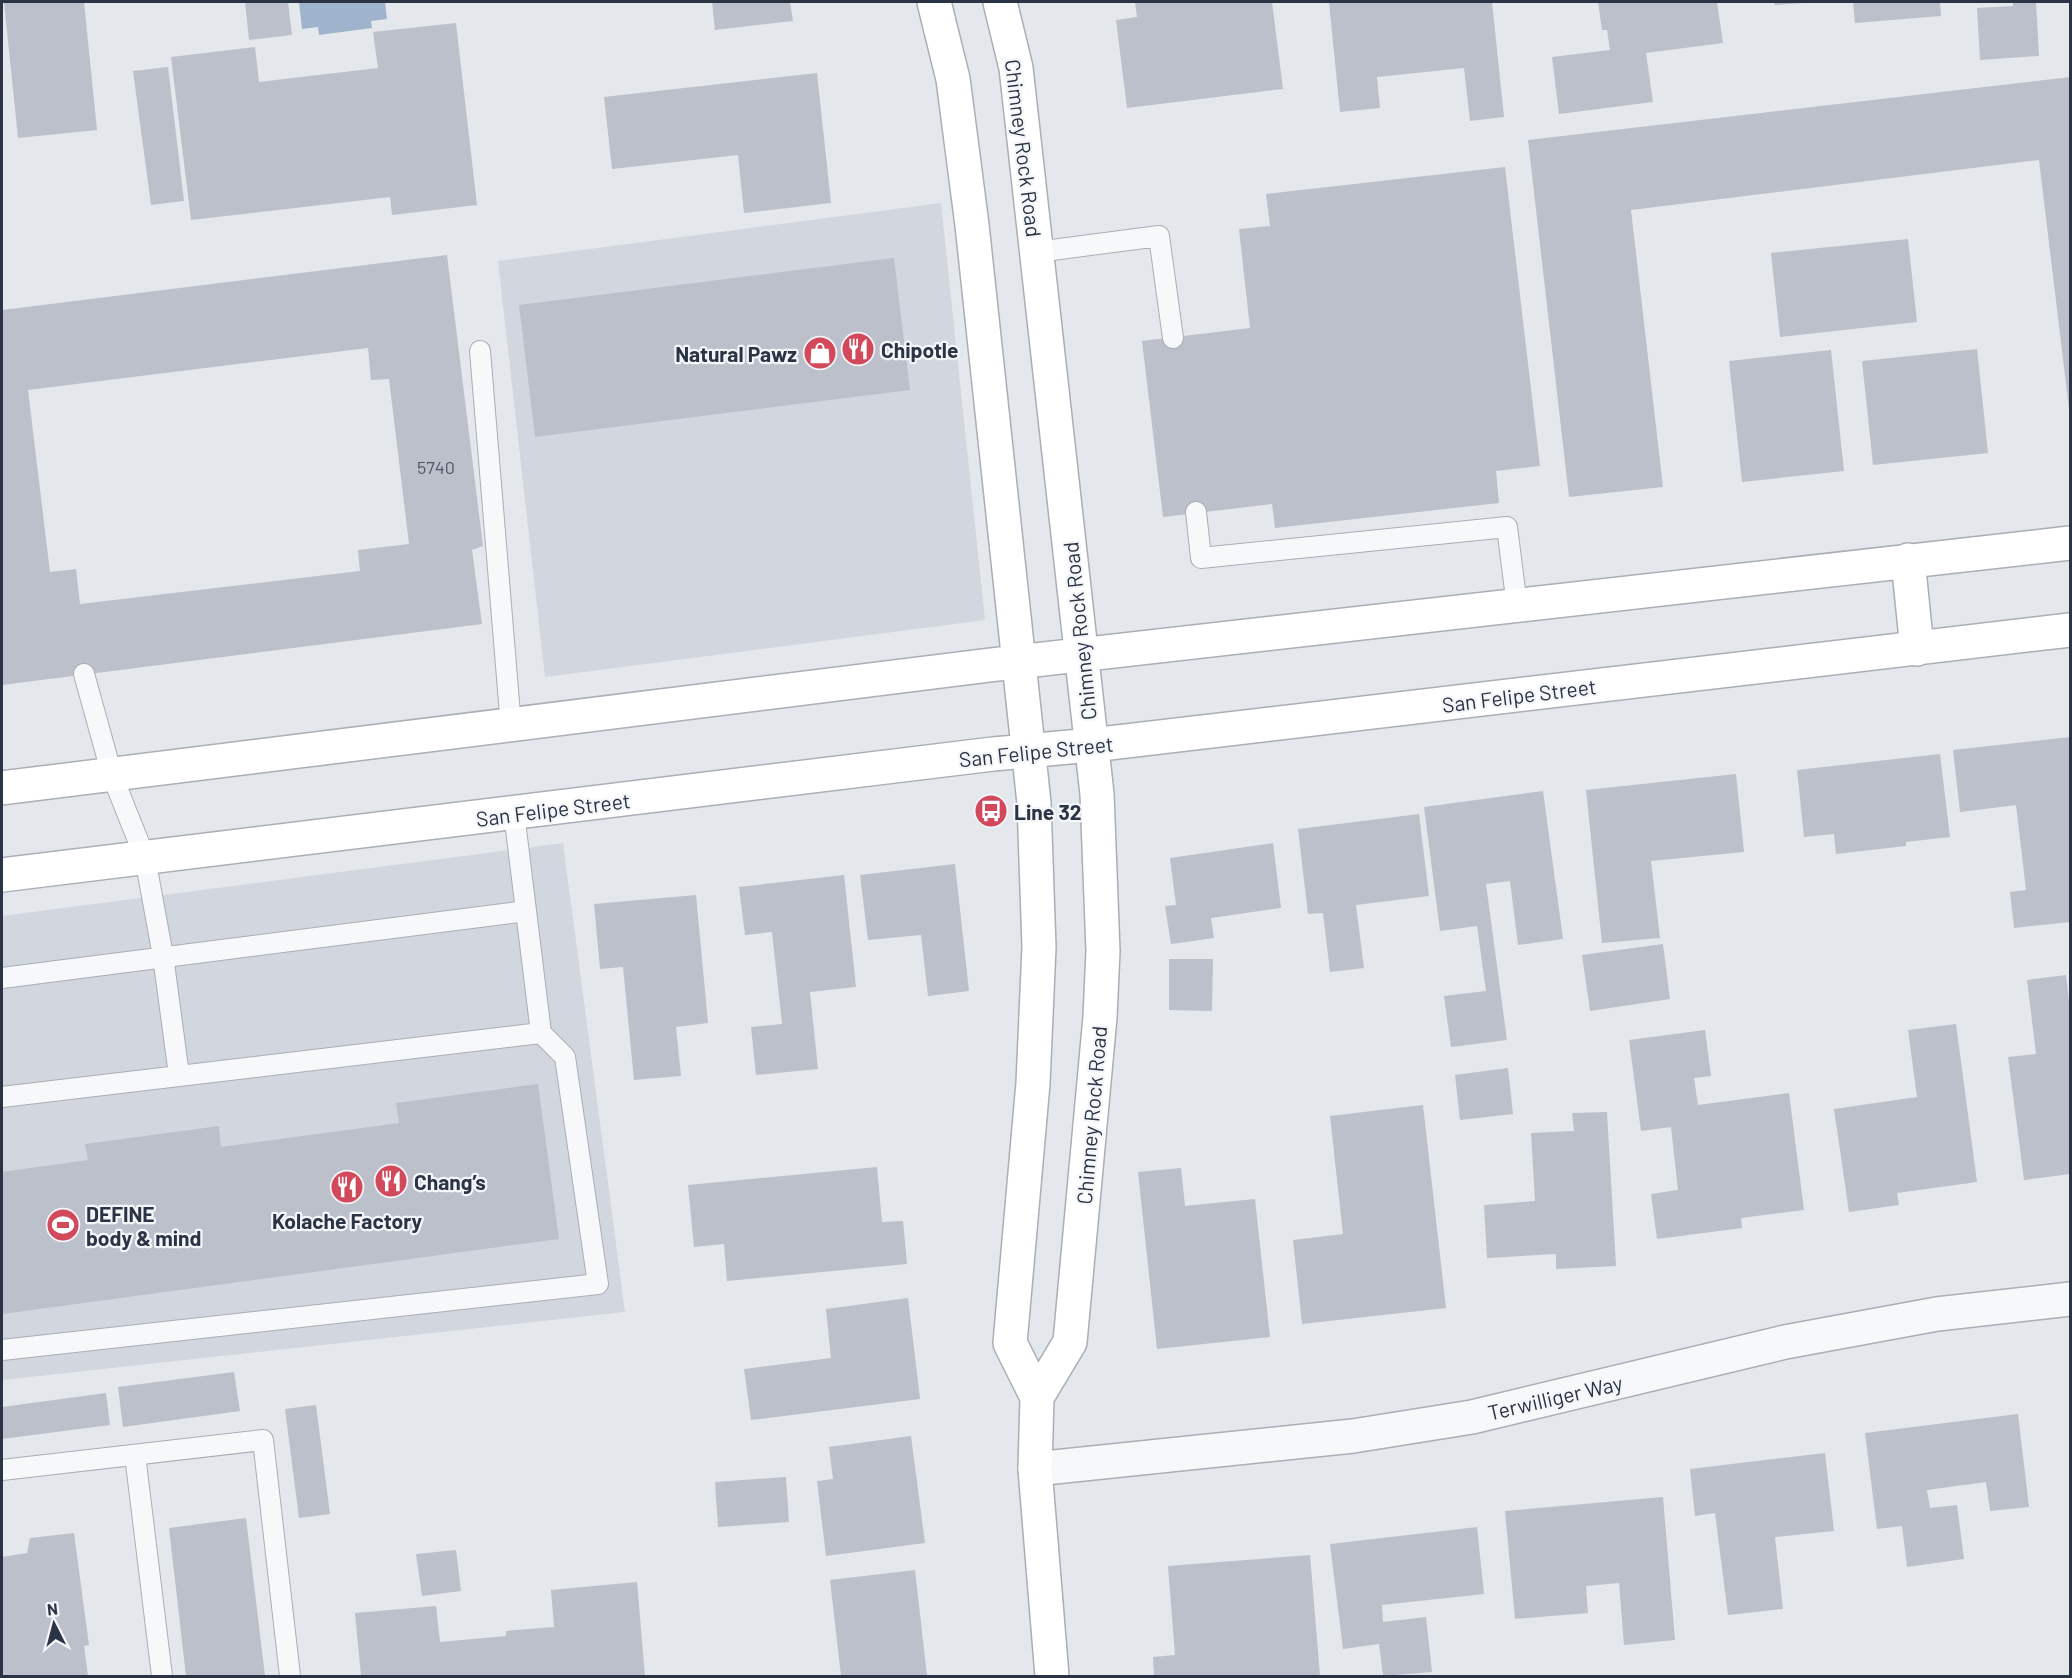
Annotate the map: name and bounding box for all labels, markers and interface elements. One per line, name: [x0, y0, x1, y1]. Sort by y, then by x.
street label: Chimney Rock Road: [1001, 58, 1047, 238]
restaurant icon: Chipotle: [840, 331, 876, 367]
shop icon: Natural Pawz: [802, 335, 838, 371]
place label: Chipotle: [881, 337, 958, 362]
place label: Natural Pawz: [675, 341, 797, 366]
house number: 5740: [417, 456, 455, 478]
street label: Chimney Rock Road: [1057, 541, 1101, 721]
street label: San Felipe Street: [1441, 673, 1597, 717]
street label: San Felipe Street: [958, 730, 1114, 772]
street label: San Felipe Street: [475, 787, 631, 831]
bus stop icon: Line 32: [973, 793, 1009, 829]
place label: Line 32: [1014, 799, 1082, 824]
street label: Chimney Rock Road: [1071, 1025, 1111, 1205]
restaurant icon: Chang’s: [373, 1163, 409, 1199]
restaurant icon: Kolache Factory: [329, 1169, 365, 1205]
place label: Chang’s: [414, 1169, 486, 1194]
place label: DEFINE body & mind: [86, 1201, 201, 1250]
sports icon: DEFINE body & mind: [45, 1207, 81, 1243]
place label: Kolache Factory: [272, 1208, 422, 1233]
street label: Terwilliger Way: [1485, 1369, 1625, 1425]
north arrow: [24, 1594, 84, 1654]
text: N: [46, 1599, 59, 1619]

